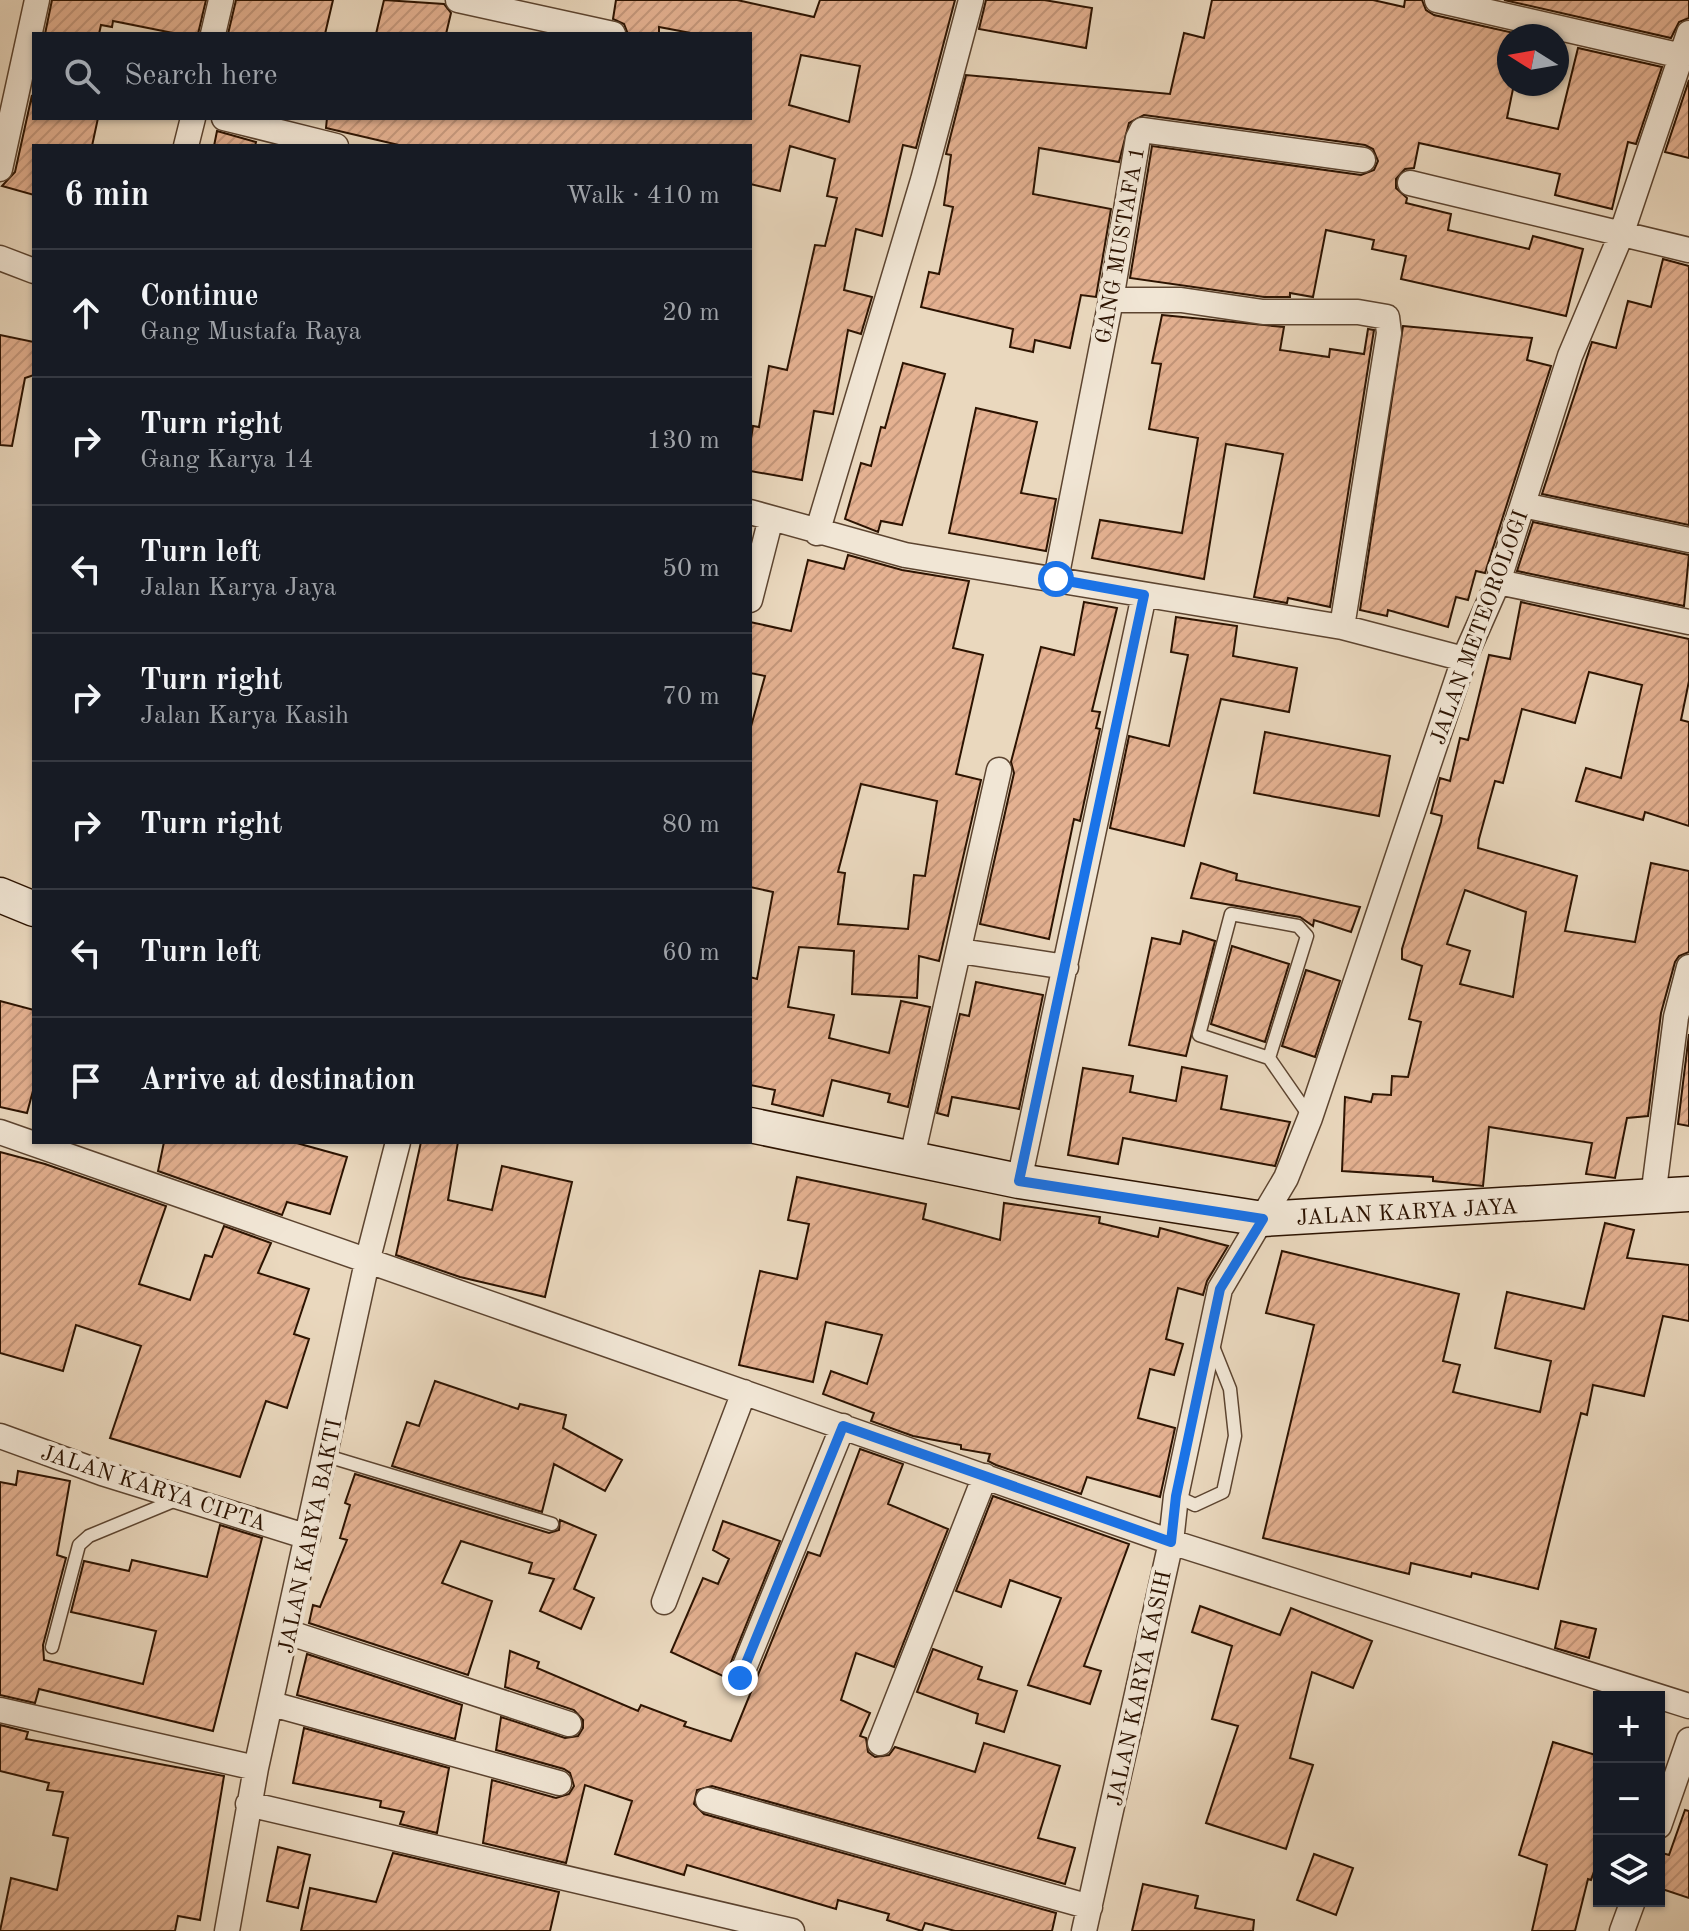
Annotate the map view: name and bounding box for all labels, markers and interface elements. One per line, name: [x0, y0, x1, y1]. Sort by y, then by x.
north arrow: [1497, 24, 1569, 96]
search box: [32, 32, 752, 120]
icon: search: [60, 54, 104, 98]
text: Search here: [124, 61, 278, 91]
street label: GANG MUSTAFA 1: [1093, 145, 1149, 346]
text: 6 min: [64, 179, 149, 213]
text: Walk · 410 m: [566, 183, 720, 209]
text: Continue: [140, 282, 259, 312]
icon: ahead: [64, 291, 108, 335]
text: 20 m: [662, 300, 720, 326]
text: Gang Mustafa Raya: [140, 319, 361, 345]
text: Turn right: [140, 410, 282, 440]
icon: right: [64, 419, 108, 463]
text: 130 m: [647, 428, 720, 454]
text: Gang Karya 14: [140, 447, 313, 473]
street label: JALAN METEOROLOGI: [1427, 508, 1533, 748]
text: Turn left: [140, 538, 261, 568]
icon: left: [64, 547, 108, 591]
text: 50 m: [662, 556, 720, 582]
route start: [1038, 561, 1074, 597]
text: Jalan Karya Jaya: [140, 575, 337, 601]
text: Turn right: [140, 666, 282, 696]
icon: right: [64, 675, 108, 719]
text: 70 m: [662, 684, 720, 710]
text: Jalan Karya Kasih: [140, 703, 349, 729]
icon: right: [64, 803, 108, 847]
text: Turn right: [140, 810, 282, 840]
text: 80 m: [662, 812, 720, 838]
icon: left: [64, 931, 108, 975]
text: Turn left: [140, 938, 261, 968]
text: 60 m: [662, 940, 720, 966]
icon: arrive: [64, 1059, 108, 1103]
text: Arrive at destination: [140, 1066, 415, 1096]
street label: JALAN KARYA JAYA: [1296, 1196, 1519, 1230]
street label: JALAN KARYA BAKTI: [275, 1417, 347, 1655]
street label: JALAN KARYA CIPTA: [38, 1442, 269, 1536]
street label: JALAN KARYA KASIH: [1104, 1569, 1176, 1808]
route end: [722, 1660, 758, 1696]
map controls: [1593, 1691, 1665, 1907]
button: +: [1593, 1691, 1665, 1763]
button: −: [1593, 1763, 1665, 1835]
button: layers: [1593, 1835, 1665, 1907]

